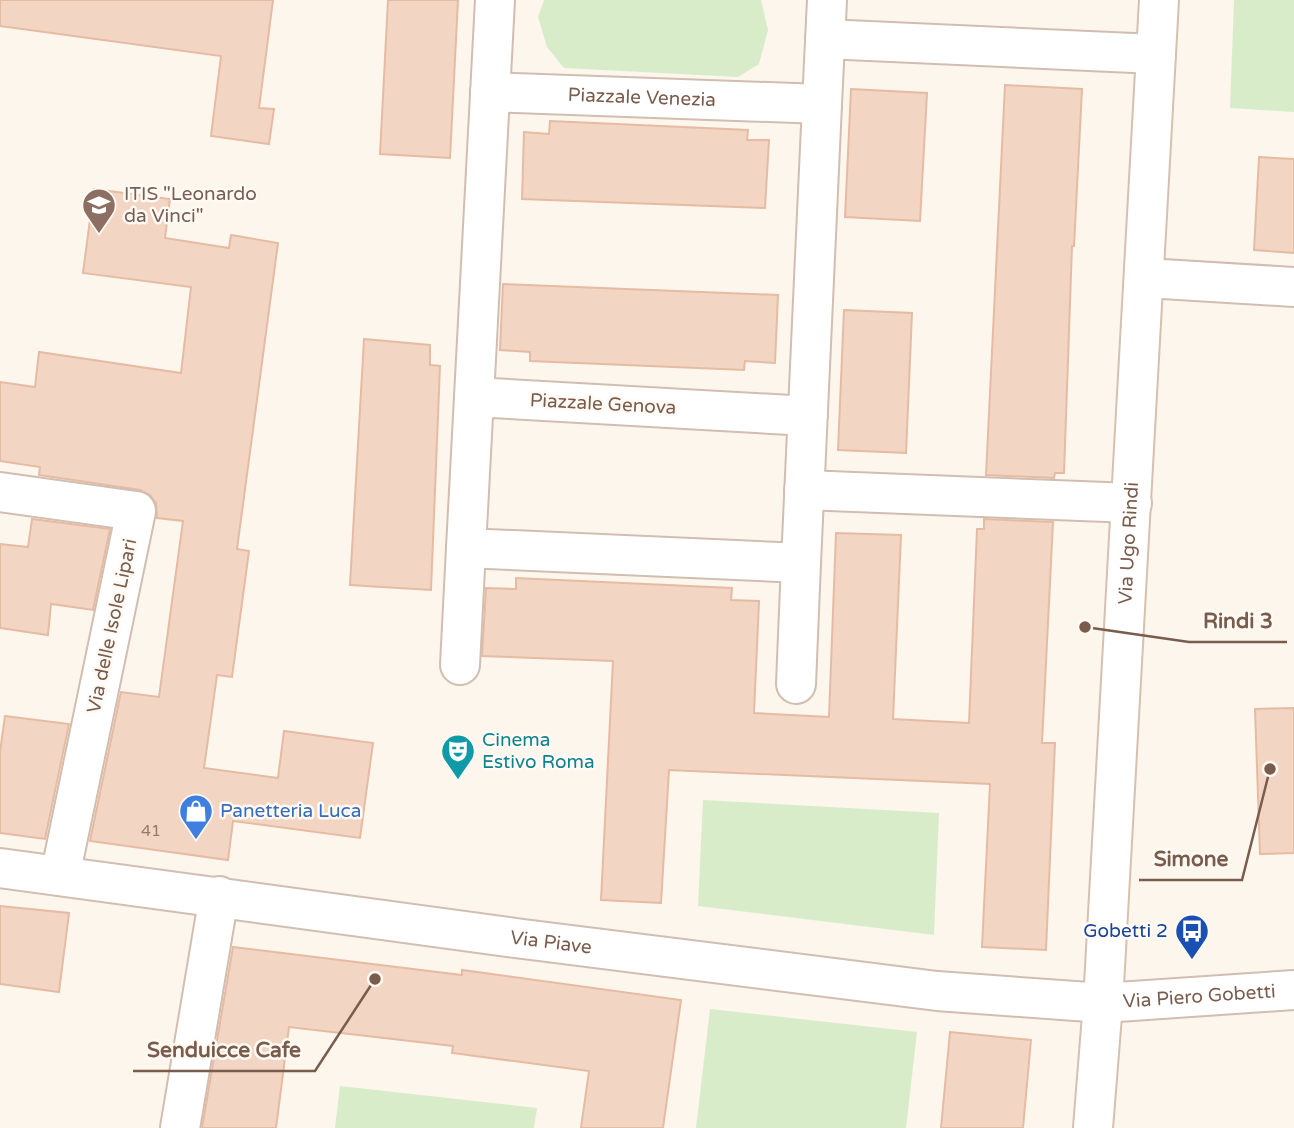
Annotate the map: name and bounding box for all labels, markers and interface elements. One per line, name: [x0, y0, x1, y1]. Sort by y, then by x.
street label: Piazzale Venezia: [567, 84, 716, 111]
place label: ITIS "Leonardo da Vinci": [124, 183, 257, 227]
school or university icon: ITIS "Leonardo da Vinci": [80, 186, 118, 235]
street label: Piazzale Genova: [529, 389, 677, 419]
street label: Via Ugo Rindi: [1114, 481, 1143, 605]
street label: Via delle Isole Lipari: [83, 537, 141, 715]
callout: Rindi 3: [1189, 600, 1287, 642]
text: Rindi 3: [1203, 609, 1273, 634]
place label: Cinema Estivo Roma: [482, 729, 595, 773]
theatre icon: Cinema Estivo Roma: [439, 732, 477, 781]
shop icon: Panetteria Luca: [177, 792, 215, 841]
place label: Panetteria Luca: [220, 800, 361, 822]
house number: 41: [141, 821, 161, 841]
callout: Simone: [1139, 838, 1242, 880]
text: Simone: [1154, 847, 1228, 872]
bus stop icon: Gobetti 2: [1173, 912, 1211, 961]
place label: Gobetti 2: [1083, 920, 1168, 942]
street label: Via Piave: [509, 926, 593, 959]
street label: Via Piero Gobetti: [1122, 980, 1276, 1013]
callout: Senduicce Cafe: [133, 1029, 315, 1071]
text: Senduicce Cafe: [147, 1038, 301, 1063]

